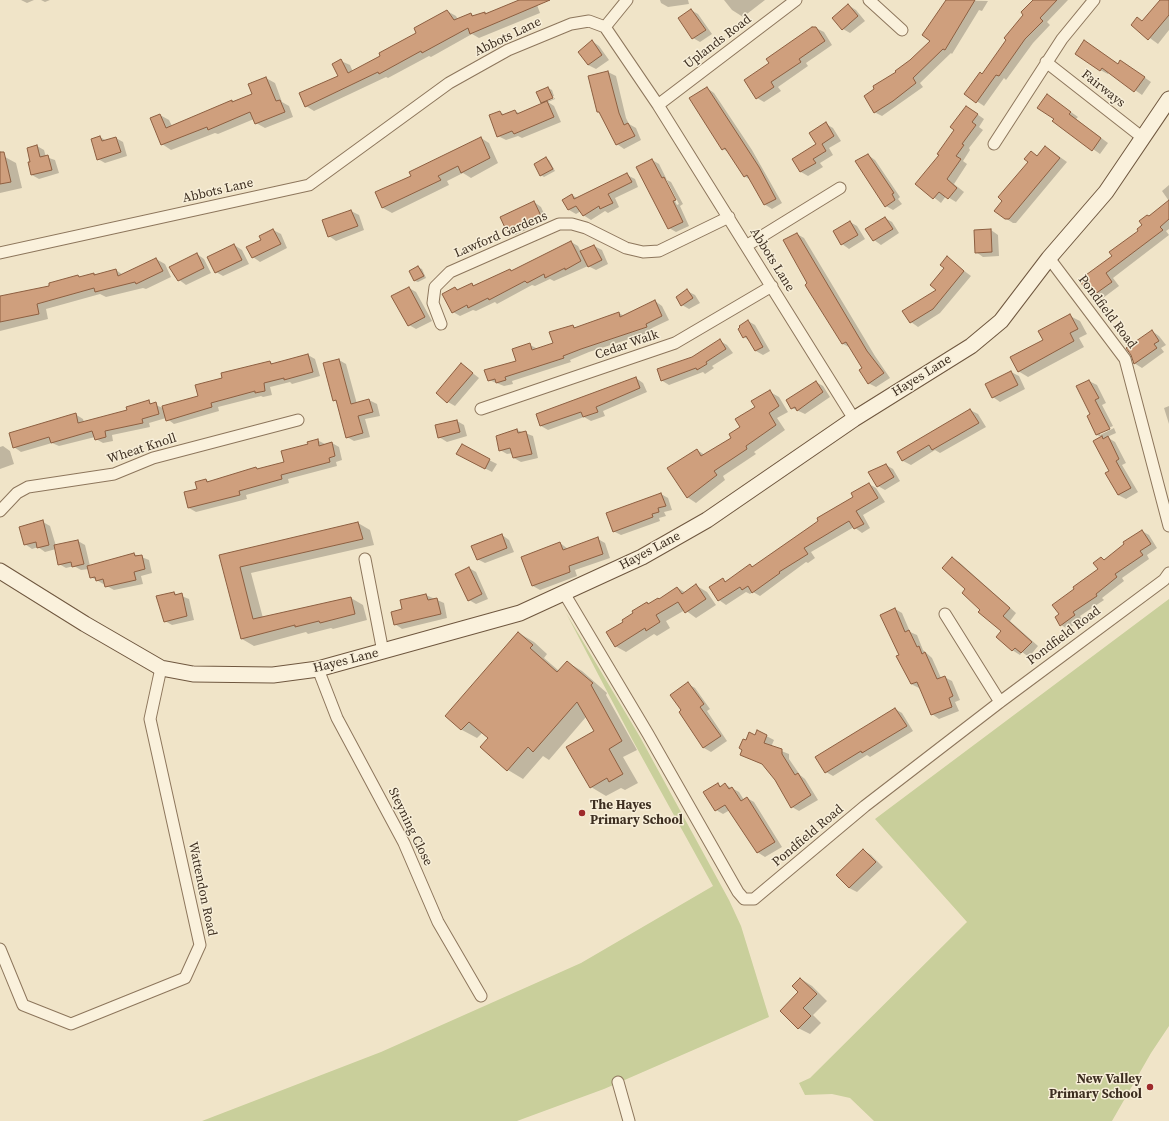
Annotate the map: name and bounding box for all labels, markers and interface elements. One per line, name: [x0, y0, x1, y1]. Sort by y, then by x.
street label: Uplands Road: [681, 12, 755, 72]
street label: Abbots Lane: [472, 14, 544, 60]
street label: Fairways: [1078, 67, 1128, 111]
street label: Abbots Lane: [181, 175, 255, 207]
street label: Lawford Gardens: [452, 208, 550, 262]
street label: Abbots Lane: [746, 225, 798, 295]
street label: Pondfield Road: [1074, 272, 1140, 352]
street label: Cedar Walk: [593, 327, 661, 363]
street label: Hayes Lane: [889, 352, 955, 400]
street label: Wheat Knoll: [105, 430, 179, 468]
street label: Hayes Lane: [617, 528, 683, 574]
street label: Pondfield Road: [1024, 603, 1104, 669]
street label: Hayes Lane: [312, 645, 380, 677]
street label: Steyning Close: [384, 785, 436, 869]
place label: The Hayes Primary School: [590, 798, 683, 829]
street label: Pondfield Road: [769, 802, 847, 870]
marker: The Hayes Primary School: [577, 808, 587, 818]
street label: Wattendon Road: [184, 840, 220, 938]
place label: New Valley Primary School: [1049, 1072, 1142, 1103]
marker: New Valley Primary School: [1145, 1082, 1155, 1092]

